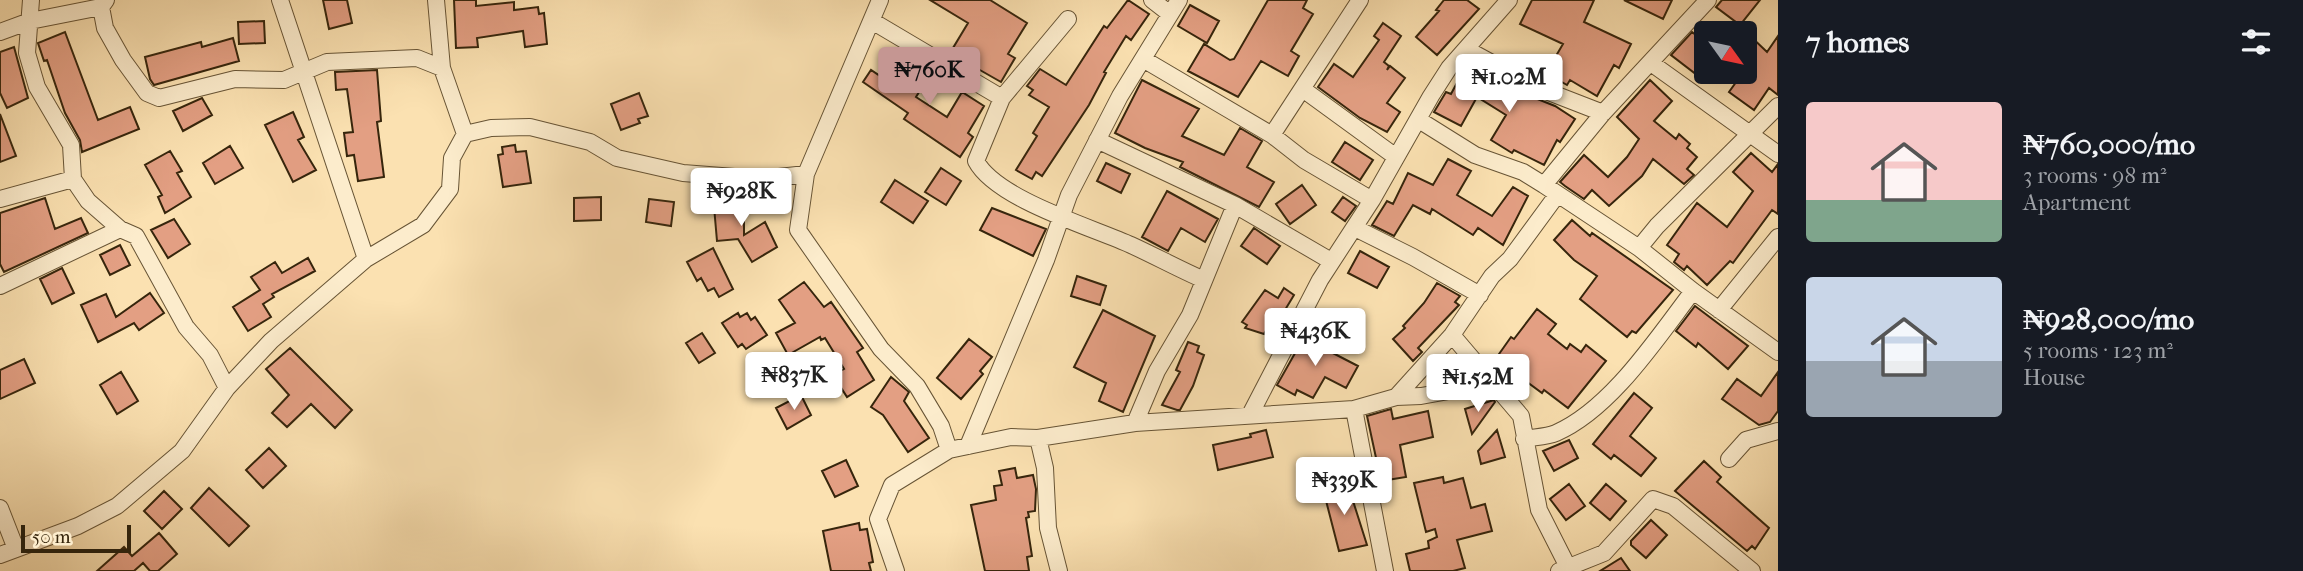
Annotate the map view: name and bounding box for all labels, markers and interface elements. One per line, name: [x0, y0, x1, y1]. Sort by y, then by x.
north arrow: [1694, 21, 1757, 84]
map controls: [1694, 21, 1757, 84]
icon: filters: [2237, 23, 2275, 61]
text: 7 homes: [1806, 25, 1909, 60]
pin: ₦760K: [880, 48, 978, 107]
pin: ₦1.02M: [1452, 54, 1566, 114]
text: ₦760K: [894, 56, 964, 83]
text: ₦1.02M: [1472, 63, 1546, 90]
text: ₦760,000/mo: [2023, 127, 2195, 162]
icon: home: [1862, 130, 1946, 214]
text: 3 rooms · 98 m²: [2023, 162, 2167, 189]
pin: ₦928K: [692, 168, 790, 228]
text: ₦928K: [707, 177, 775, 204]
text: Apartment: [2023, 189, 2131, 216]
text: ₦928,000/mo: [2023, 302, 2194, 337]
icon: home: [1862, 305, 1946, 389]
pin: ₦436K: [1266, 308, 1364, 368]
text: ₦436K: [1281, 317, 1349, 344]
text: 5 rooms · 123 m²: [2023, 337, 2173, 364]
pin: ₦837K: [745, 352, 843, 412]
pin: ₦1.52M: [1421, 354, 1535, 414]
text: ₦837K: [761, 361, 827, 388]
text: ₦1.52M: [1442, 363, 1514, 390]
text: House: [2023, 364, 2085, 391]
pin: ₦339K: [1295, 458, 1393, 517]
text: ₦339K: [1312, 466, 1376, 493]
scale bar: [21, 522, 131, 554]
text: 50 m: [32, 526, 71, 548]

